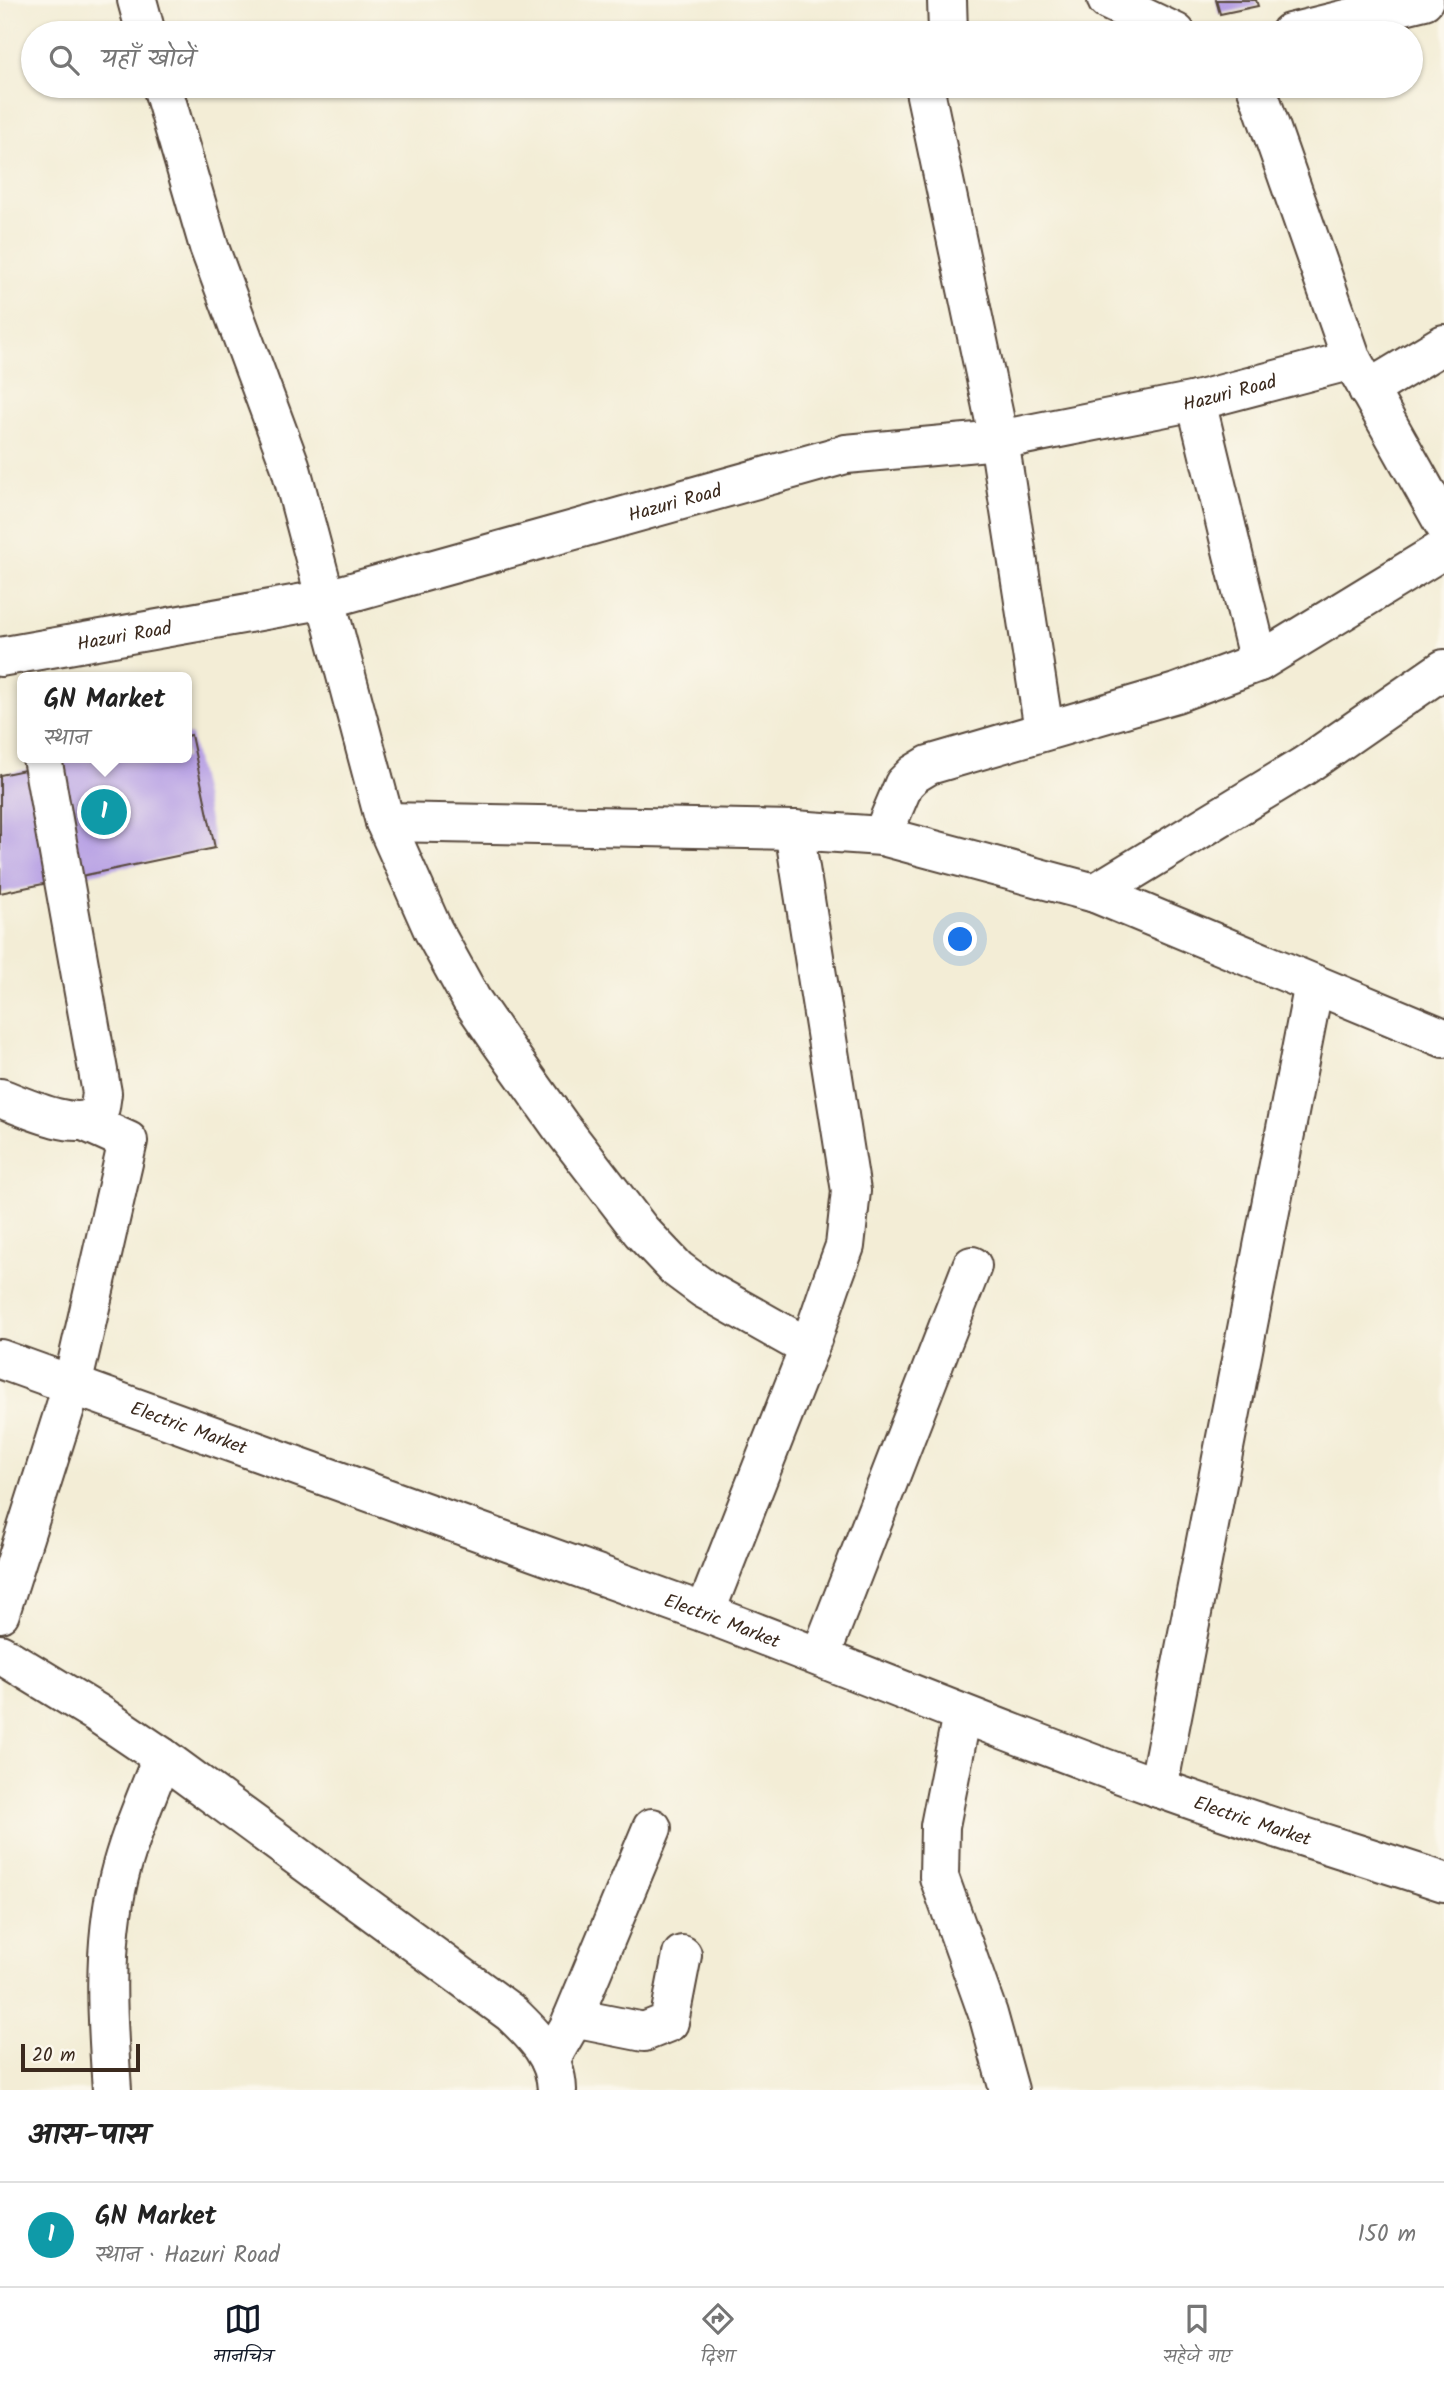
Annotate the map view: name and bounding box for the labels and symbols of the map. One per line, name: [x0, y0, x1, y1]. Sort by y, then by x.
street label: Hazuri Road: [1180, 367, 1281, 420]
street label: Hazuri Road: [625, 476, 726, 531]
street label: Hazuri Road: [75, 614, 175, 660]
pin: 1: [81, 786, 127, 838]
your location: [943, 922, 977, 956]
street label: Electric Market: [126, 1394, 252, 1464]
street label: Electric Market: [659, 1586, 785, 1658]
street label: Electric Market: [1189, 1789, 1315, 1856]
scale bar: [21, 2041, 140, 2073]

